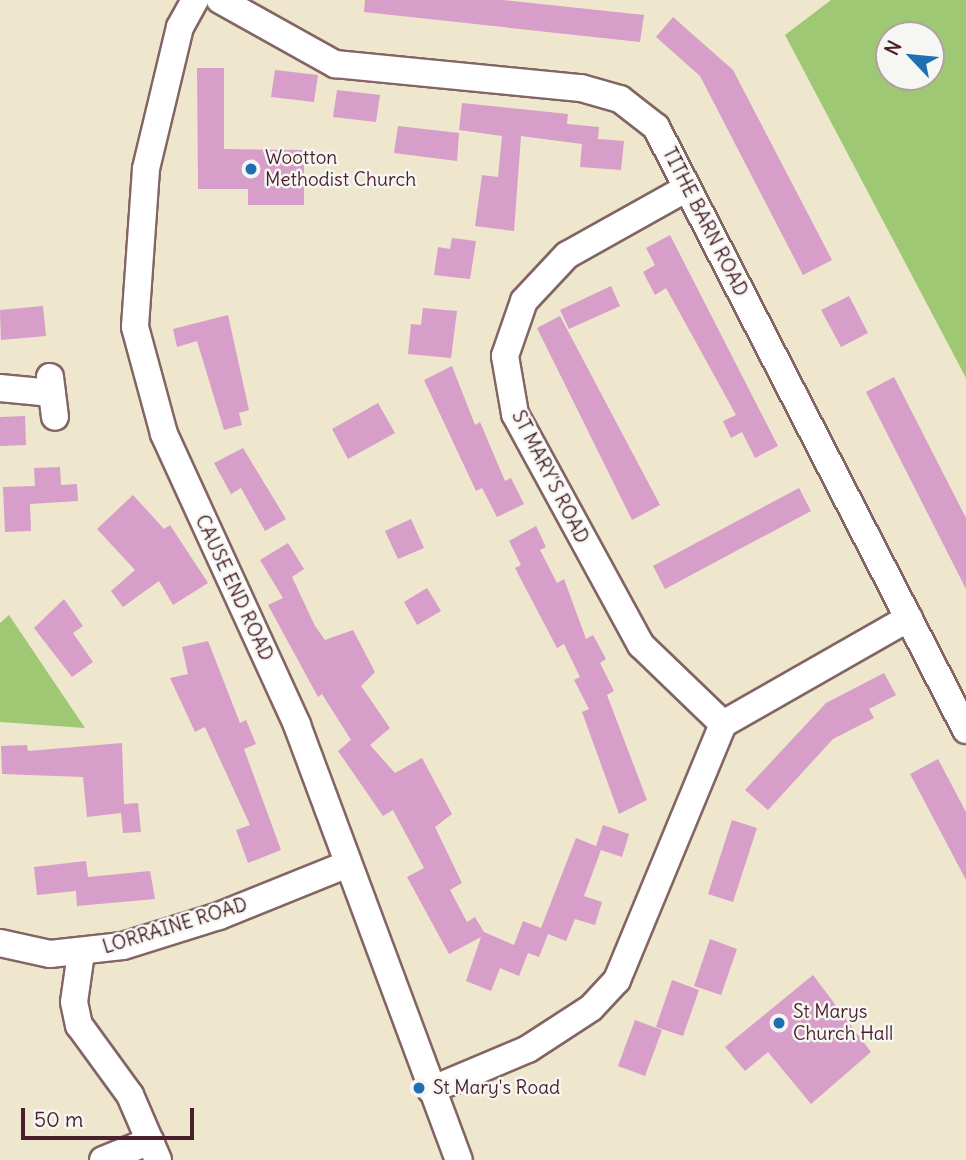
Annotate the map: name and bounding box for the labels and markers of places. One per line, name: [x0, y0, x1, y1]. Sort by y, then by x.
place label: Wootton Methodist Church: [265, 147, 416, 191]
marker: Wootton Methodist Church: [243, 161, 259, 177]
place label: St Marys Church Hall: [793, 1001, 893, 1045]
marker: St Marys Church Hall: [771, 1015, 787, 1031]
place label: St Mary's Road: [433, 1077, 560, 1099]
marker: St Mary's Road: [411, 1080, 427, 1096]

